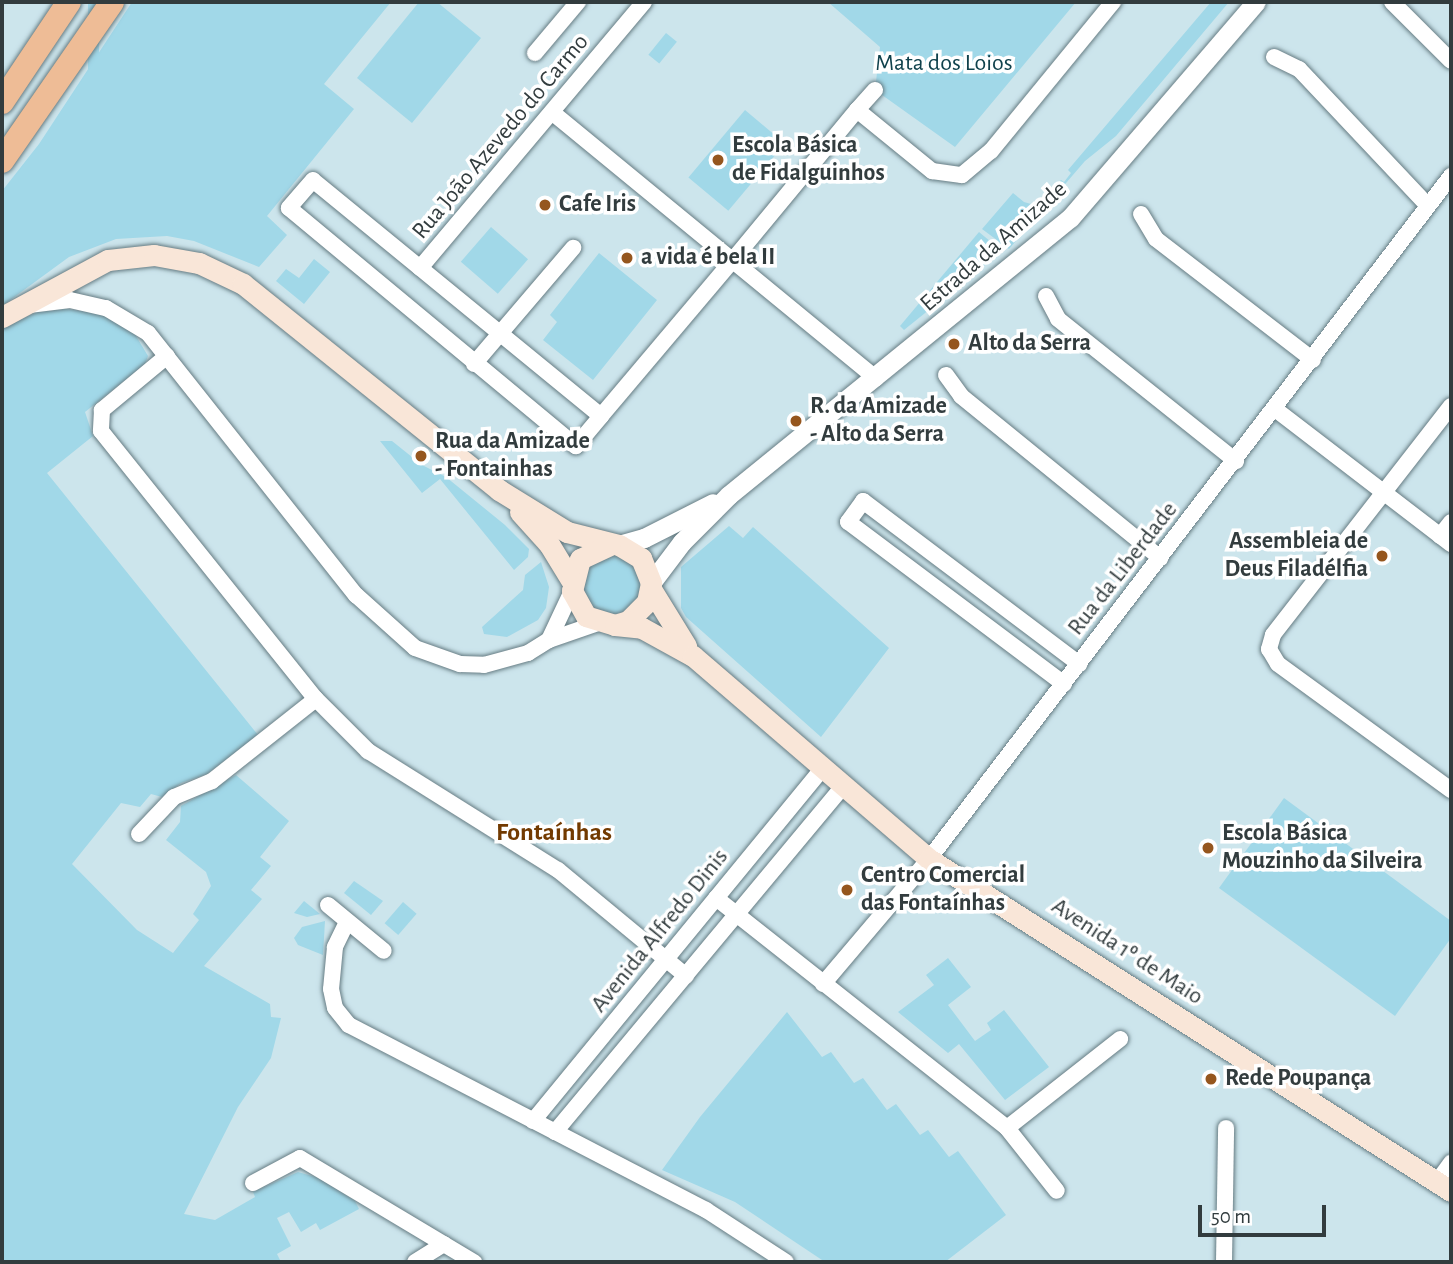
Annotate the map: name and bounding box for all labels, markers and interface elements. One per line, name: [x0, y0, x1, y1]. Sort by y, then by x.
street label: Rua João Azevedo do Carmo: [407, 28, 595, 246]
park label: Mata dos Loios: [875, 50, 1013, 78]
place label: Escola Básica de Fidalguinhos: [732, 132, 885, 188]
marker: Escola Básica de Fidalguinhos: [710, 152, 726, 168]
street label: Estrada da Amizade: [915, 176, 1073, 318]
place label: Cafe Iris: [559, 191, 636, 219]
marker: Cafe Iris: [537, 197, 553, 213]
place label: a vida é bela II: [641, 244, 775, 272]
marker: a vida é bela II: [619, 250, 635, 266]
place label: Alto da Serra: [968, 330, 1091, 358]
marker: Alto da Serra: [946, 336, 962, 352]
place label: R. da Amizade - Alto da Serra: [810, 393, 947, 449]
marker: R. da Amizade - Alto da Serra: [788, 413, 804, 429]
place label: Rua da Amizade - Fontainhas: [435, 428, 590, 484]
marker: Rua da Amizade - Fontainhas: [413, 448, 429, 464]
street label: Rua da Liberdade: [1062, 496, 1184, 642]
place label: Assembleia de Deus Filadélfia: [1225, 528, 1368, 584]
marker: Assembleia de Deus Filadélfia: [1374, 548, 1390, 564]
district label: Fontaínhas: [496, 817, 612, 849]
place label: Escola Básica Mouzinho da Silveira: [1222, 820, 1422, 876]
marker: Escola Básica Mouzinho da Silveira: [1200, 840, 1216, 856]
street label: Avenida Alfredo Dinis: [585, 843, 735, 1019]
place label: Centro Comercial das Fontaínhas: [861, 862, 1025, 918]
marker: Centro Comercial das Fontaínhas: [839, 882, 855, 898]
street label: Avenida 1º de Maio: [1046, 892, 1208, 1012]
place label: Rede Poupança: [1225, 1065, 1371, 1093]
marker: Rede Poupança: [1203, 1071, 1219, 1087]
scale bar: [1201, 1190, 1329, 1234]
text: 50 m: [1211, 1206, 1251, 1227]

